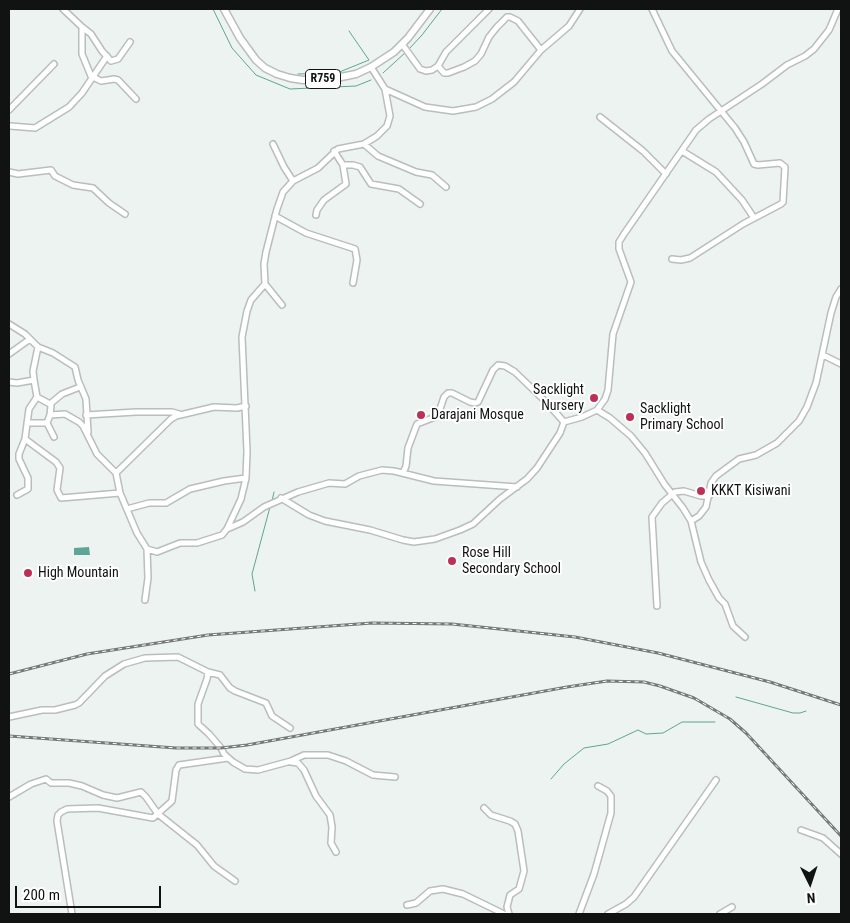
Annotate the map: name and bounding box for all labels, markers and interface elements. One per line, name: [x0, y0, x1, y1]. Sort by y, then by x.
road number: R759: [306, 70, 340, 88]
place label: Sacklight Nursery: [533, 382, 584, 414]
marker: Sacklight Nursery: [588, 392, 600, 404]
place label: Sacklight Primary School: [640, 401, 724, 434]
place label: Darajani Mosque: [431, 407, 524, 423]
marker: Darajani Mosque: [415, 409, 427, 421]
marker: Sacklight Primary School: [624, 411, 636, 423]
place label: KKKT Kisiwani: [711, 483, 791, 499]
marker: KKKT Kisiwani: [695, 485, 707, 497]
place label: Rose Hill Secondary School: [462, 545, 561, 578]
marker: Rose Hill Secondary School: [446, 555, 458, 567]
place label: High Mountain: [38, 565, 119, 581]
marker: High Mountain: [22, 567, 34, 579]
north arrow: [785, 858, 835, 908]
scale bar: [18, 876, 164, 908]
text: 200 m: [23, 886, 60, 904]
text: N: [806, 890, 816, 906]

